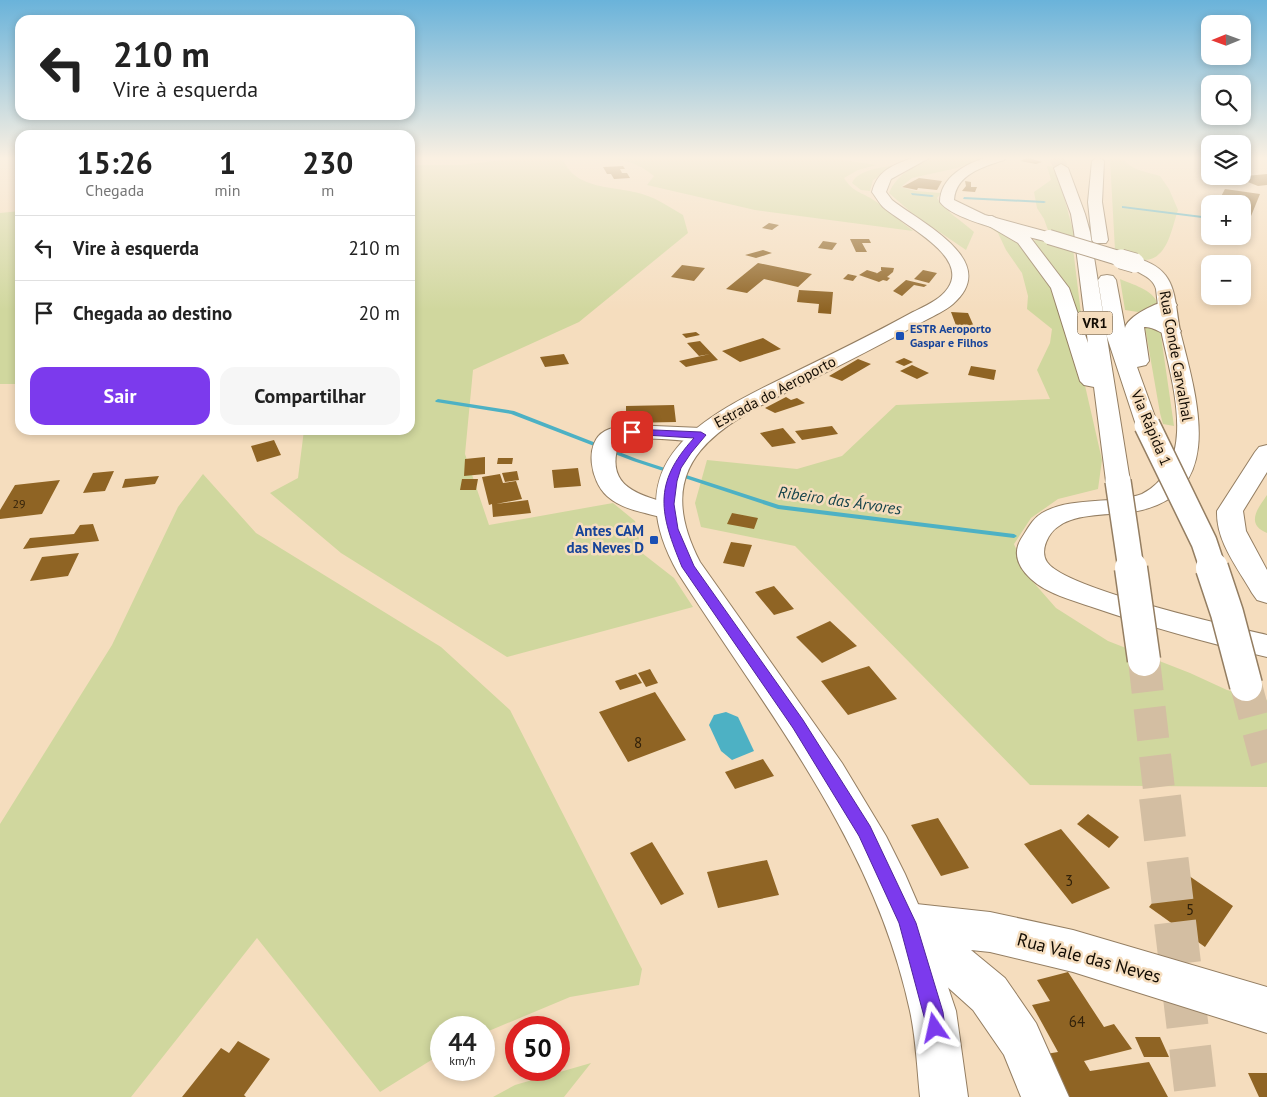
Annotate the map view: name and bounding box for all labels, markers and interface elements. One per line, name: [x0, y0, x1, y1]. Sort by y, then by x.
north arrow: [1201, 15, 1251, 65]
map controls: [1201, 15, 1251, 305]
text: 210 m: [113, 31, 210, 77]
icon: left: [30, 35, 95, 100]
text: Vire à esquerda: [113, 75, 258, 103]
button: search: [1201, 75, 1251, 125]
button: layers: [1201, 135, 1251, 185]
text: 15:26: [77, 143, 153, 182]
text: 1: [219, 143, 236, 182]
text: 230: [302, 143, 353, 182]
text: Chegada: [85, 180, 144, 200]
text: min: [215, 180, 241, 200]
text: m: [321, 180, 334, 200]
button: +: [1201, 195, 1251, 245]
icon: left: [30, 234, 58, 262]
text: Vire à esquerda: [73, 236, 199, 260]
text: 210 m: [348, 236, 400, 260]
button: −: [1201, 255, 1251, 305]
street label: Rua Conde Carvalhal: [1156, 289, 1197, 423]
icon: arrive: [30, 299, 58, 327]
text: Chegada ao destino: [73, 301, 232, 325]
text: 20 m: [359, 301, 400, 325]
road number: VR1: [1078, 312, 1112, 334]
place label: ESTR Aeroporto Gaspar e Filhos: [910, 321, 992, 350]
marker: ESTR Aeroporto Gaspar e Filhos: [894, 330, 906, 342]
street label: Estrada do Aeroporto: [711, 351, 839, 432]
button: Sair: [30, 367, 210, 425]
button: Compartilhar: [220, 367, 400, 425]
street label: Via Rápida 1: [1127, 386, 1176, 468]
pin: [611, 411, 653, 453]
icon: arrive: [618, 418, 646, 446]
water label: Ribeiro das Árvores: [777, 481, 904, 519]
house number: 29: [12, 496, 26, 511]
place label: Antes CAM das Neves D: [567, 521, 644, 557]
marker: Antes CAM das Neves D: [648, 534, 660, 546]
house number: 8: [634, 733, 642, 752]
house number: 3: [1065, 871, 1073, 890]
house number: 5: [1186, 900, 1194, 919]
street label: Rua Vale das Neves: [1015, 927, 1164, 988]
position arrow: [908, 1001, 960, 1053]
house number: 64: [1069, 1012, 1085, 1031]
speed limit sign: 50: [505, 1016, 570, 1081]
text: 44: [448, 1026, 477, 1058]
text: km/h: [449, 1053, 476, 1068]

